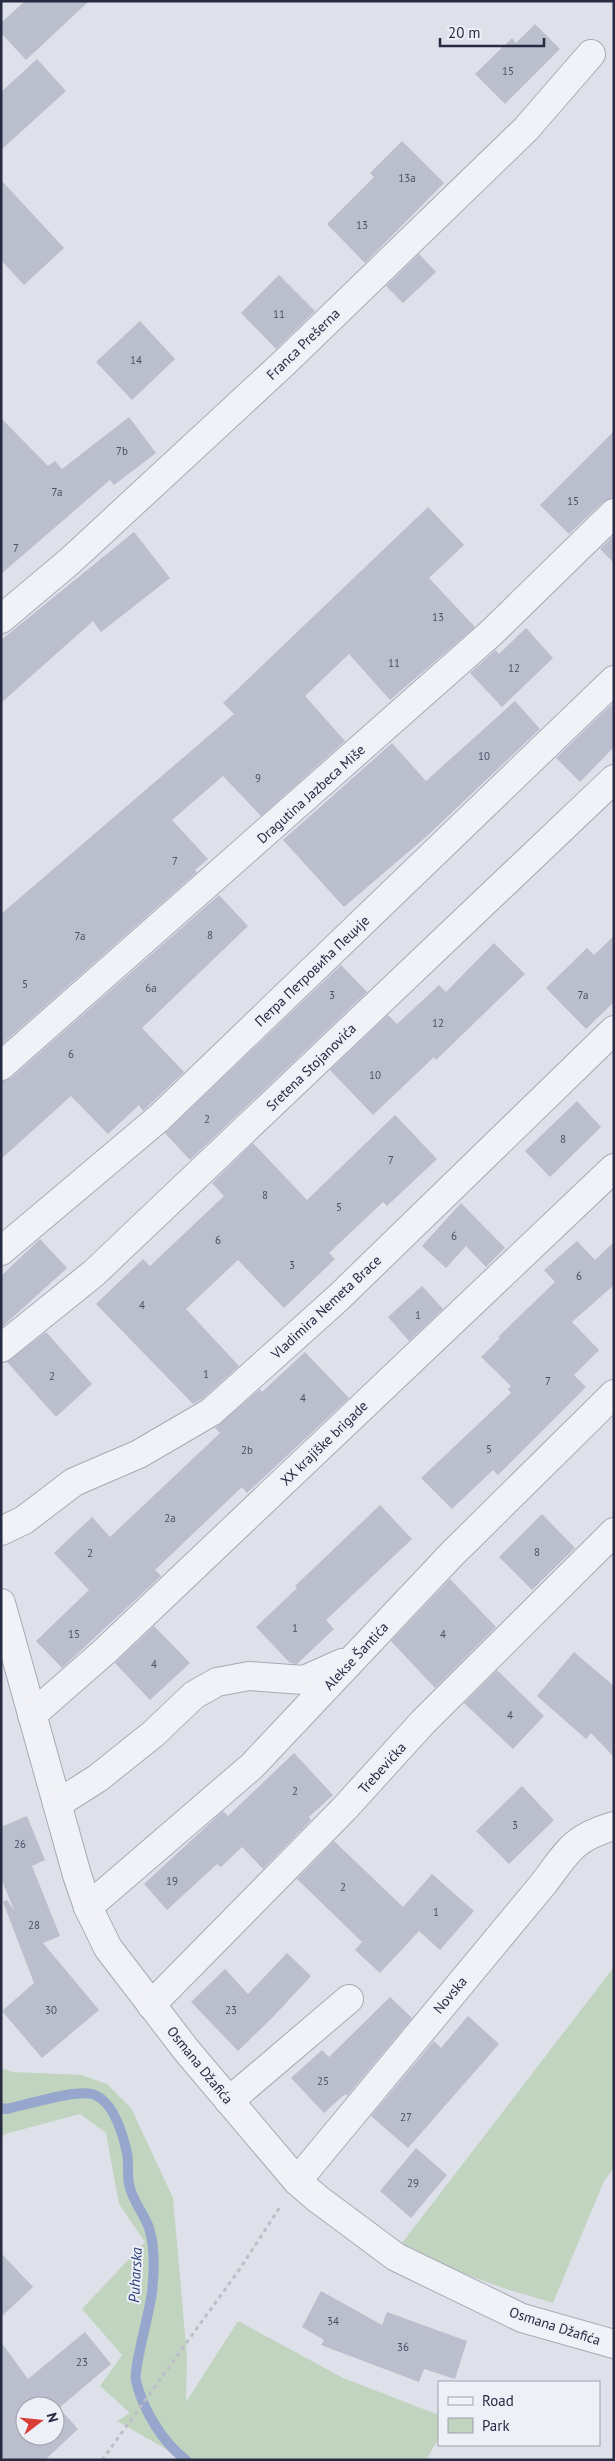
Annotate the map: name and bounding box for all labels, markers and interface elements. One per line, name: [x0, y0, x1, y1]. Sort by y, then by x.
scale bar: [440, 15, 544, 47]
text: 20 m: [448, 23, 481, 42]
house number: 15: [502, 64, 514, 78]
house number: 13a: [398, 171, 416, 185]
house number: 13: [356, 218, 368, 232]
street label: Franca Prešerna: [263, 304, 344, 384]
house number: 11: [273, 307, 285, 321]
house number: 14: [130, 353, 142, 367]
house number: 7b: [116, 444, 128, 458]
house number: 7a: [52, 485, 62, 499]
house number: 15: [567, 494, 579, 508]
house number: 7: [13, 541, 19, 555]
house number: 13: [432, 610, 444, 624]
house number: 11: [388, 656, 400, 670]
house number: 12: [508, 661, 520, 675]
street label: Dragutina Jazbeca Miše: [253, 741, 369, 847]
house number: 10: [478, 749, 490, 763]
house number: 9: [255, 771, 261, 785]
house number: 7: [172, 854, 178, 868]
street label: Петра Петровића Пеције: [251, 912, 373, 1030]
house number: 8: [207, 928, 213, 942]
house number: 7a: [75, 929, 85, 943]
house number: 5: [22, 977, 28, 991]
house number: 6a: [145, 981, 157, 995]
house number: 3: [329, 988, 335, 1002]
house number: 7a: [578, 988, 588, 1002]
house number: 12: [432, 1016, 444, 1030]
street label: Sretena Stojanovića: [262, 1019, 360, 1115]
house number: 6: [68, 1047, 74, 1061]
house number: 10: [369, 1068, 381, 1082]
house number: 2: [204, 1112, 210, 1126]
house number: 8: [560, 1132, 566, 1146]
house number: 7: [388, 1153, 394, 1167]
house number: 8: [262, 1188, 268, 1202]
house number: 5: [336, 1200, 342, 1214]
house number: 6: [451, 1229, 457, 1243]
house number: 6: [215, 1233, 221, 1247]
street label: Vladimira Nemeta Brace: [266, 1251, 385, 1363]
house number: 3: [289, 1258, 295, 1272]
house number: 6: [576, 1269, 582, 1283]
house number: 4: [139, 1298, 145, 1312]
house number: 1: [415, 1308, 421, 1322]
house number: 1: [203, 1367, 209, 1381]
house number: 2: [49, 1369, 55, 1383]
house number: 7: [545, 1374, 551, 1388]
house number: 4: [300, 1391, 306, 1405]
street label: XX krajiške brigade: [277, 1397, 371, 1489]
house number: 5: [486, 1442, 492, 1456]
house number: 2b: [241, 1443, 253, 1457]
house number: 2a: [164, 1511, 176, 1525]
house number: 8: [534, 1545, 540, 1559]
house number: 2: [87, 1546, 93, 1560]
street label: Alekse Šantića: [320, 1618, 392, 1694]
house number: 1: [292, 1621, 298, 1635]
house number: 15: [68, 1627, 80, 1641]
house number: 4: [440, 1627, 446, 1641]
house number: 4: [151, 1657, 157, 1671]
house number: 4: [507, 1708, 513, 1722]
street label: Trebevićka: [354, 1739, 410, 1797]
house number: 2: [292, 1784, 298, 1798]
house number: 3: [512, 1818, 518, 1832]
house number: 26: [14, 1837, 26, 1851]
house number: 19: [166, 1874, 178, 1888]
house number: 2: [340, 1880, 346, 1894]
house number: 1: [433, 1905, 439, 1919]
house number: 28: [28, 1918, 40, 1932]
street label: Novska: [429, 1973, 471, 2017]
house number: 30: [45, 2003, 57, 2017]
house number: 23: [225, 2003, 237, 2017]
street label: Osmana Džafića: [163, 2022, 237, 2108]
house number: 25: [317, 2074, 329, 2088]
house number: 27: [400, 2110, 412, 2124]
house number: 29: [407, 2176, 419, 2190]
water label: Puharska: [124, 2246, 146, 2303]
street label: Osmana Džafića: [507, 2303, 603, 2349]
house number: 34: [327, 2314, 339, 2328]
house number: 36: [397, 2340, 409, 2354]
house number: 23: [76, 2355, 88, 2369]
legend: [438, 2381, 600, 2446]
text: Road: [482, 2391, 514, 2410]
north arrow: [15, 2396, 65, 2446]
text: N: [43, 2411, 62, 2424]
text: Park: [482, 2416, 510, 2435]

